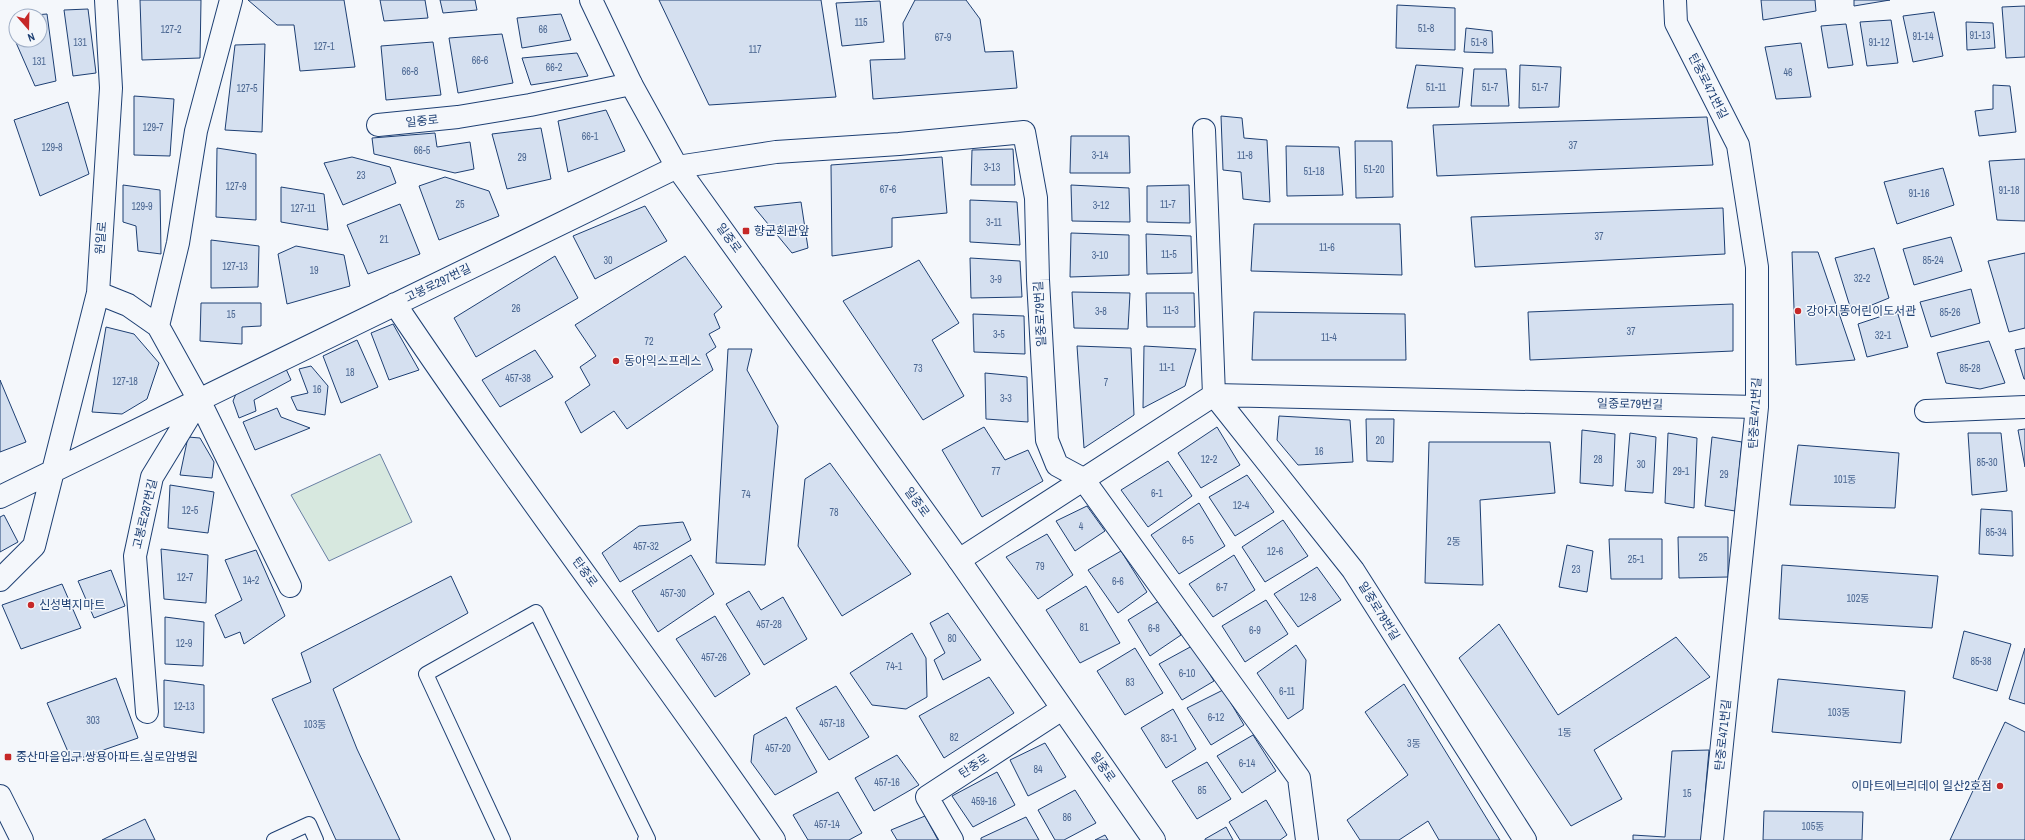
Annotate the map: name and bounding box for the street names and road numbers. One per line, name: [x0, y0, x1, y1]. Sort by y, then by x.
street label: 탄중로471번길: [1685, 50, 1731, 122]
street label: 일중로: [405, 111, 439, 131]
street label: 일중로: [713, 220, 745, 256]
street label: 원일로: [92, 221, 110, 255]
street label: 고봉로297번길: [402, 260, 474, 306]
street label: 일중로79번길: [1030, 281, 1050, 347]
street label: 탄중로471번길: [1745, 377, 1765, 449]
street label: 일중로79번길: [1597, 395, 1663, 413]
street label: 고봉로297번길: [129, 477, 161, 551]
street label: 일중로: [901, 484, 933, 520]
street label: 탄중로: [569, 554, 601, 590]
street label: 일중로79번길: [1355, 579, 1403, 643]
street label: 탄중로471번길: [1711, 699, 1735, 771]
street label: 일중로: [1087, 749, 1119, 785]
street label: 탄중로: [956, 750, 992, 782]

